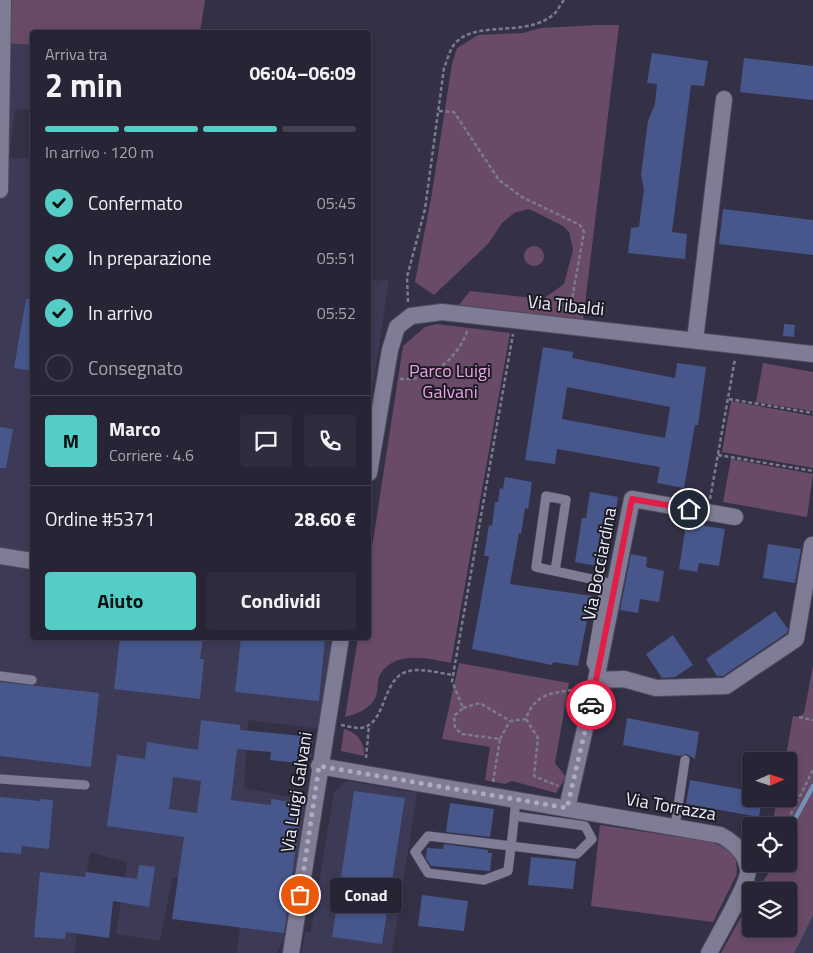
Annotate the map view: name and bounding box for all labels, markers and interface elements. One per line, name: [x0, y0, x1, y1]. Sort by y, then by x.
text: Arriva tra: [45, 42, 107, 66]
text: 06:04–06:09: [249, 58, 356, 87]
text: 2 min: [45, 61, 123, 109]
text: In arrivo · 120 m: [45, 140, 154, 164]
text: Confermato: [88, 188, 183, 217]
icon: check: [45, 189, 73, 217]
text: 05:45: [317, 191, 356, 215]
text: In preparazione: [88, 243, 211, 272]
icon: check: [45, 244, 73, 272]
text: 05:51: [317, 246, 356, 270]
street label: Via Tibaldi: [526, 288, 606, 322]
text: In arrivo: [88, 298, 153, 327]
icon: check: [45, 299, 73, 327]
text: 05:52: [317, 301, 356, 325]
text: Consegnato: [88, 353, 183, 382]
park label: Parco Luigi Galvani: [409, 357, 491, 405]
text: Marco: [109, 414, 161, 443]
button: chat: [240, 415, 292, 467]
button: phone: [304, 415, 356, 467]
text: M: [63, 426, 79, 455]
text: Corriere · 4.6: [109, 443, 194, 467]
pin: [668, 488, 710, 530]
icon: home: [675, 495, 703, 523]
text: Ordine #5371: [45, 504, 155, 533]
text: 28.60 €: [294, 504, 356, 533]
street label: Via Bocciardina: [575, 505, 623, 623]
button: Aiuto: [45, 572, 196, 630]
button: Condividi: [206, 572, 356, 630]
courier: [566, 680, 616, 730]
icon: car: [577, 691, 605, 719]
street label: Via Luigi Galvani: [273, 730, 319, 854]
north arrow: [742, 752, 798, 808]
map controls: [742, 752, 797, 937]
street label: Via Torrazza: [624, 785, 718, 827]
button: locate: [742, 817, 797, 872]
pin: [279, 874, 321, 916]
callout: Conad: [330, 878, 402, 912]
icon: bag: [286, 881, 314, 909]
button: layers: [742, 882, 797, 937]
text: Conad: [345, 883, 387, 907]

